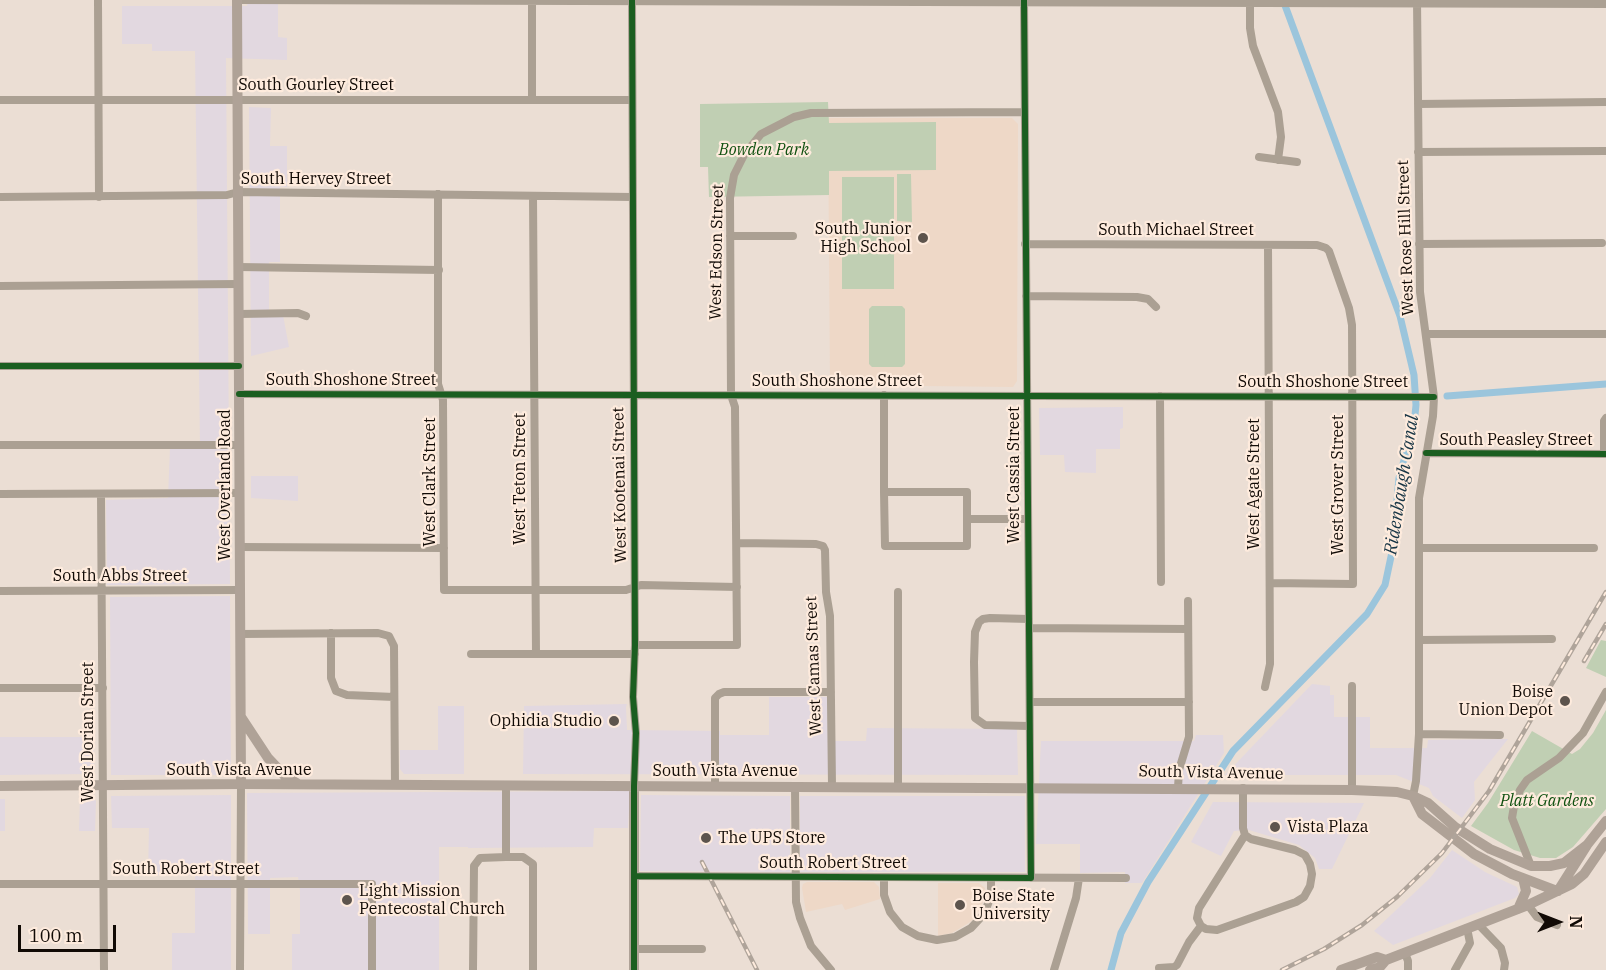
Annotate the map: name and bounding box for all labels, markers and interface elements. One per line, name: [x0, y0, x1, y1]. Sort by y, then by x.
street label: South Gourley Street: [238, 75, 394, 95]
park label: Bowden Park: [719, 140, 809, 160]
street label: West Rose Hill Street: [1394, 160, 1418, 316]
street label: South Hervey Street: [241, 169, 391, 189]
street label: West Edson Street: [706, 184, 728, 320]
place label: South Junior High School: [815, 219, 911, 257]
street label: South Michael Street: [1098, 220, 1254, 240]
marker: South Junior High School: [916, 231, 930, 245]
street label: South Shoshone Street: [266, 370, 436, 390]
street label: South Shoshone Street: [752, 371, 922, 391]
street label: South Shoshone Street: [1238, 372, 1408, 392]
street label: West Cassia Street: [1004, 406, 1024, 544]
street label: West Kootenai Street: [609, 407, 631, 563]
street label: West Overland Road: [215, 409, 235, 561]
street label: West Teton Street: [510, 413, 530, 545]
water label: Ridenbaugh Canal: [1380, 414, 1424, 556]
street label: West Grover Street: [1328, 415, 1348, 555]
street label: West Clark Street: [420, 417, 440, 547]
street label: West Agate Street: [1244, 418, 1264, 550]
street label: South Peasley Street: [1439, 430, 1593, 450]
street label: South Abbs Street: [53, 566, 187, 586]
street label: West Camas Street: [802, 596, 826, 736]
street label: West Dorian Street: [78, 662, 98, 802]
place label: Boise Union Depot: [1459, 682, 1553, 720]
marker: Boise Union Depot: [1558, 694, 1572, 708]
place label: Ophidia Studio: [490, 711, 602, 731]
marker: Ophidia Studio: [607, 714, 621, 728]
street label: South Vista Avenue: [166, 760, 312, 780]
street label: South Vista Avenue: [652, 761, 798, 781]
street label: South Vista Avenue: [1138, 762, 1284, 784]
park label: Platt Gardens: [1500, 791, 1594, 811]
place label: Vista Plaza: [1287, 817, 1369, 837]
marker: Vista Plaza: [1268, 820, 1282, 834]
place label: The UPS Store: [718, 828, 825, 848]
marker: The UPS Store: [699, 831, 713, 845]
street label: South Robert Street: [759, 853, 907, 873]
street label: South Robert Street: [112, 859, 260, 879]
place label: Light Mission Pentecostal Church: [359, 881, 505, 919]
place label: Boise State University: [972, 886, 1055, 924]
north arrow: [1528, 892, 1588, 952]
marker: Light Mission Pentecostal Church: [340, 893, 354, 907]
marker: Boise State University: [953, 898, 967, 912]
scale bar: [21, 913, 118, 951]
text: N: [1566, 916, 1586, 928]
text: 100 m: [29, 924, 83, 947]

